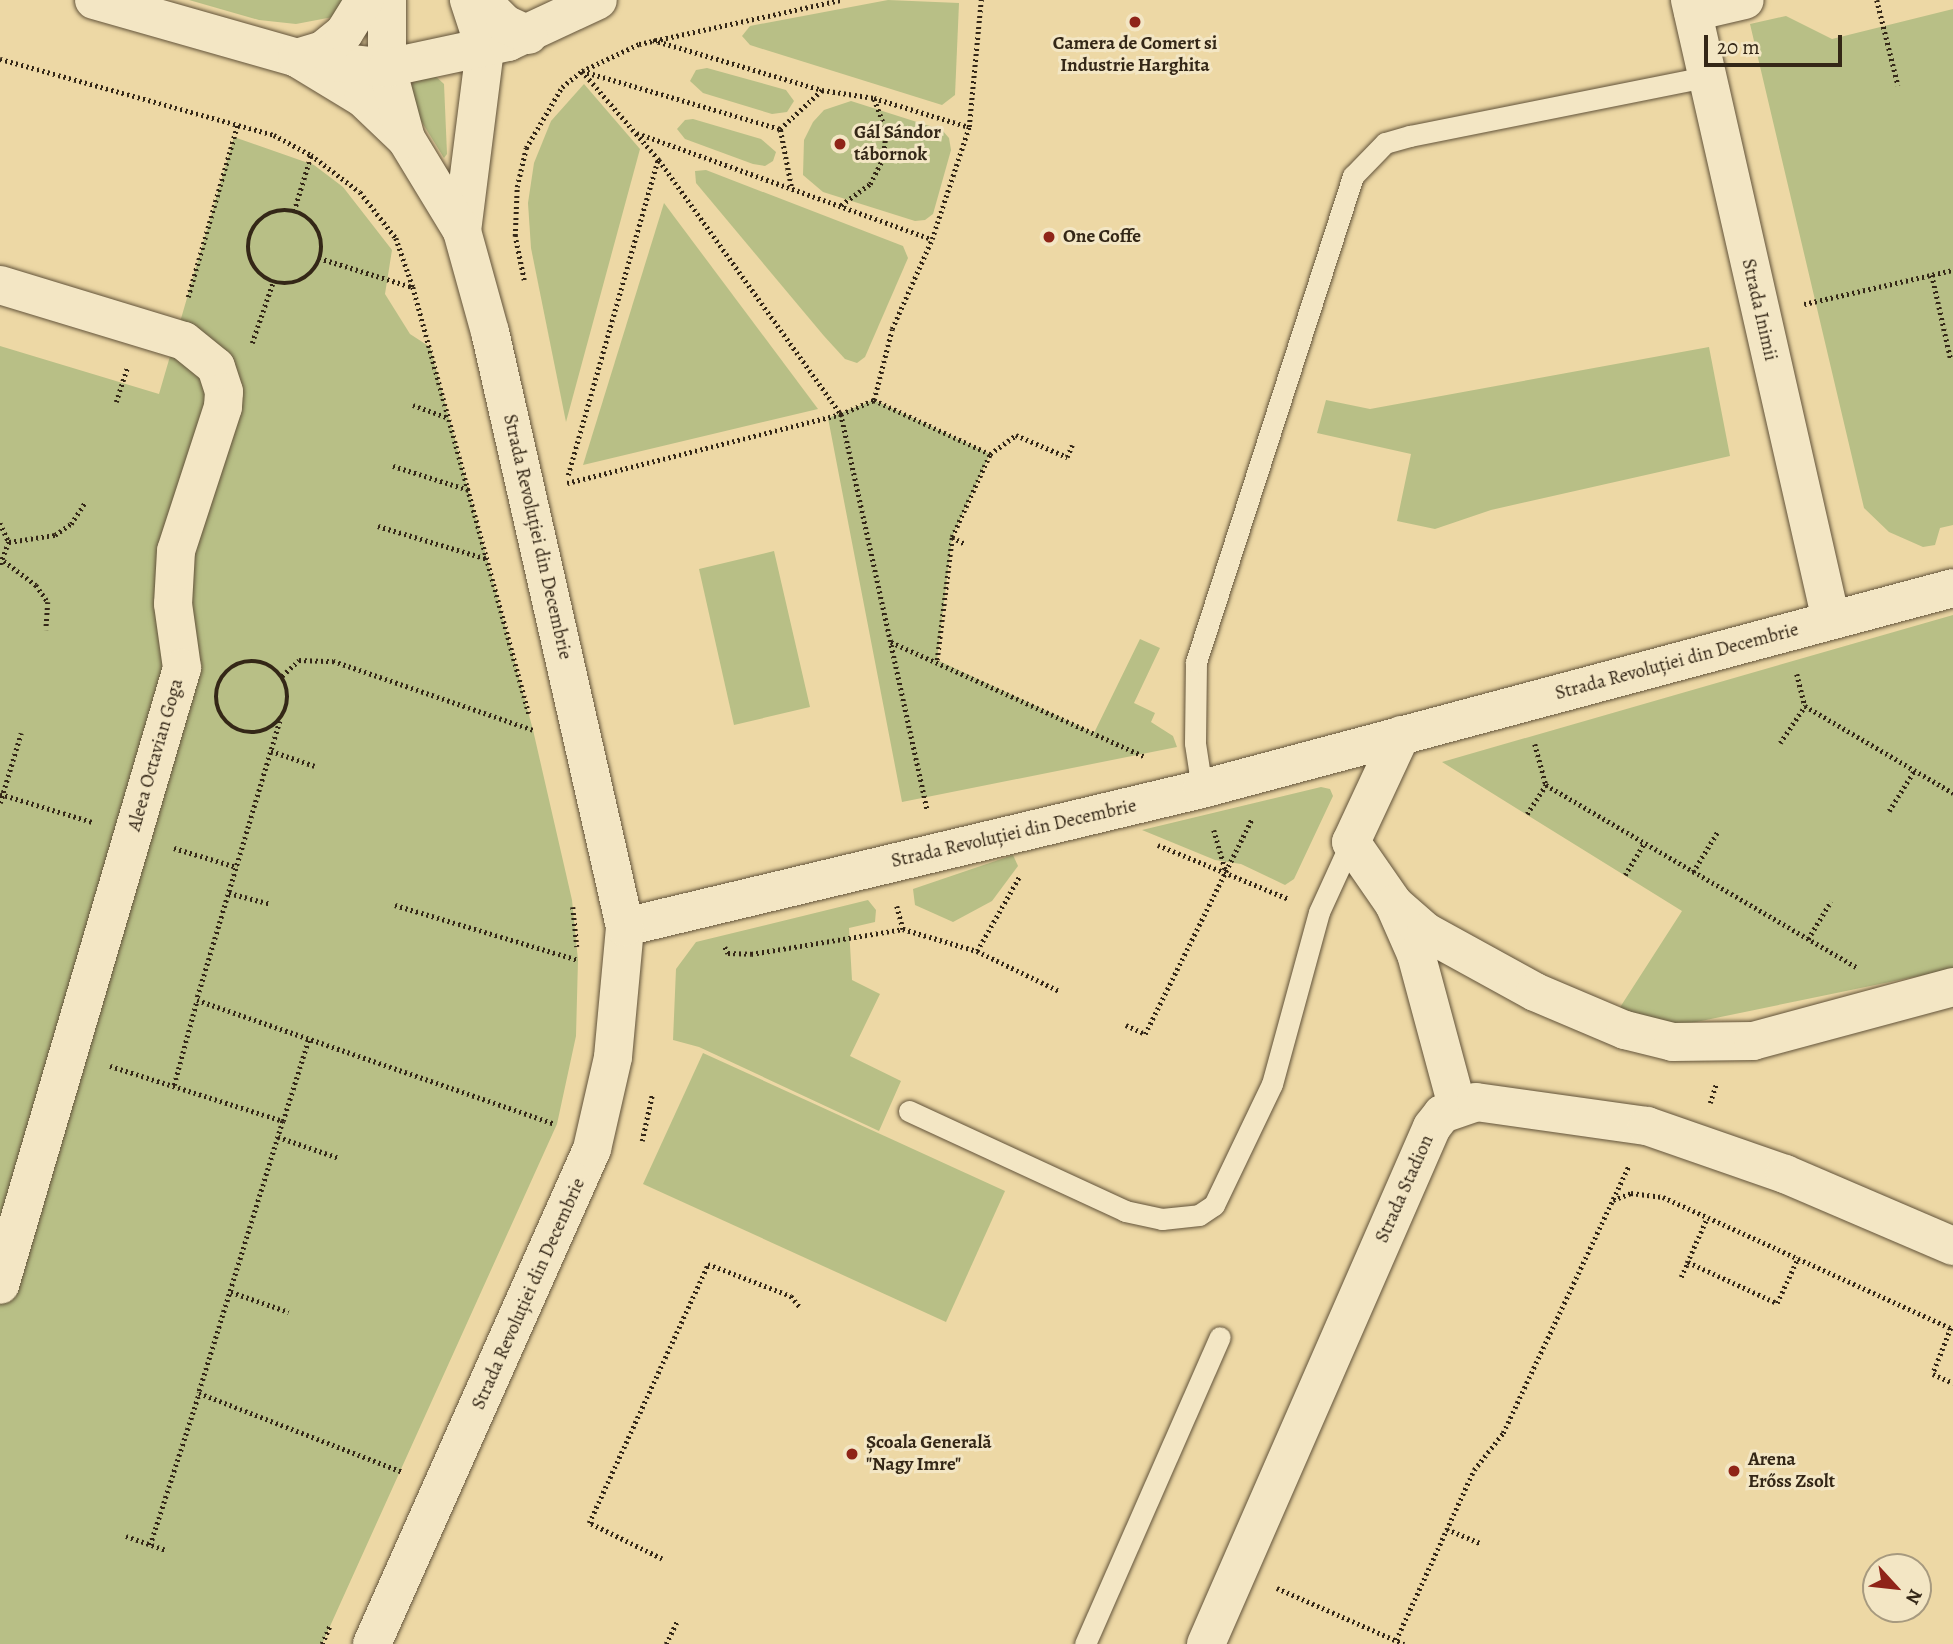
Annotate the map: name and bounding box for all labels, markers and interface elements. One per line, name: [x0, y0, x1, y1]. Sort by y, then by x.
marker: Camera de Comert si Industrie Harghita: [1127, 14, 1143, 30]
scale bar: [1708, 21, 1846, 65]
place label: Camera de Comert si Industrie Harghita: [1053, 33, 1217, 77]
text: 20 m: [1717, 33, 1760, 61]
place label: Gál Sándor tábornok: [854, 122, 941, 166]
marker: Gál Sándor tábornok: [832, 136, 848, 152]
place label: One Coffe: [1063, 226, 1141, 248]
marker: One Coffe: [1041, 229, 1057, 245]
street label: Strada Inimii: [1736, 257, 1782, 363]
street label: Strada Revoluției din Decembrie: [498, 412, 576, 662]
street label: Strada Revoluției din Decembrie: [1553, 619, 1801, 705]
street label: Aleea Octavian Goga: [123, 676, 189, 834]
street label: Strada Revoluției din Decembrie: [889, 795, 1139, 873]
street label: Strada Stadion: [1371, 1132, 1439, 1246]
street label: Strada Revoluției din Decembrie: [468, 1175, 590, 1413]
place label: Școala Generală "Nagy Imre": [866, 1432, 992, 1476]
marker: Școala Generală "Nagy Imre": [844, 1446, 860, 1462]
place label: Arena Erőss Zsolt: [1748, 1449, 1835, 1493]
marker: Arena Erőss Zsolt: [1726, 1463, 1742, 1479]
north arrow: [1862, 1553, 1932, 1623]
text: N: [1899, 1585, 1929, 1609]

